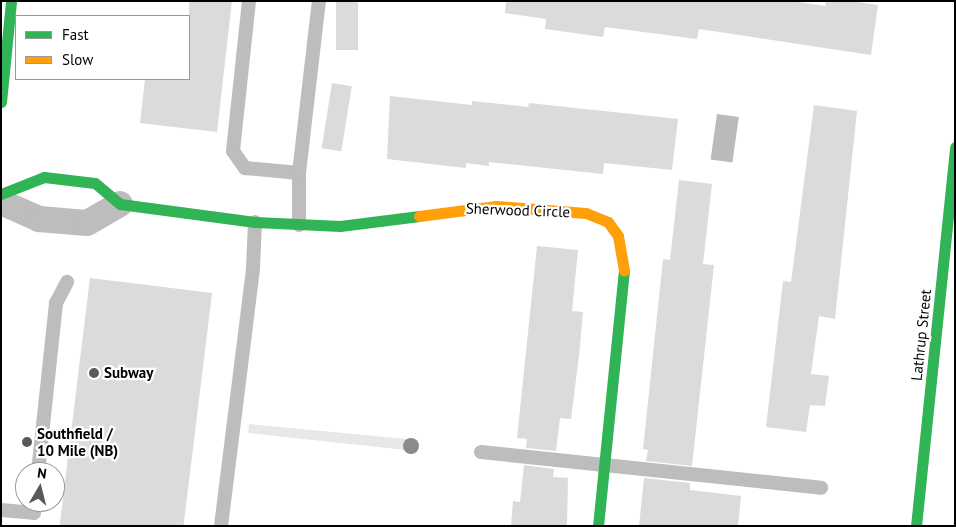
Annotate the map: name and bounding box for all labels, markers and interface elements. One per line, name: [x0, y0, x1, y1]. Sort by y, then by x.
legend: [15, 15, 190, 80]
text: Fast: [62, 25, 89, 44]
text: Slow: [62, 50, 93, 69]
street label: Sherwood Circle: [466, 199, 570, 221]
street label: Lathrup Street: [907, 288, 935, 382]
place label: Subway: [104, 364, 153, 382]
marker: Subway: [88, 367, 100, 379]
place label: Southfield / 10 Mile (NB): [37, 424, 118, 459]
marker: Southfield / 10 Mile (NB): [21, 436, 33, 448]
north arrow: [15, 462, 65, 512]
text: N: [36, 464, 48, 483]

